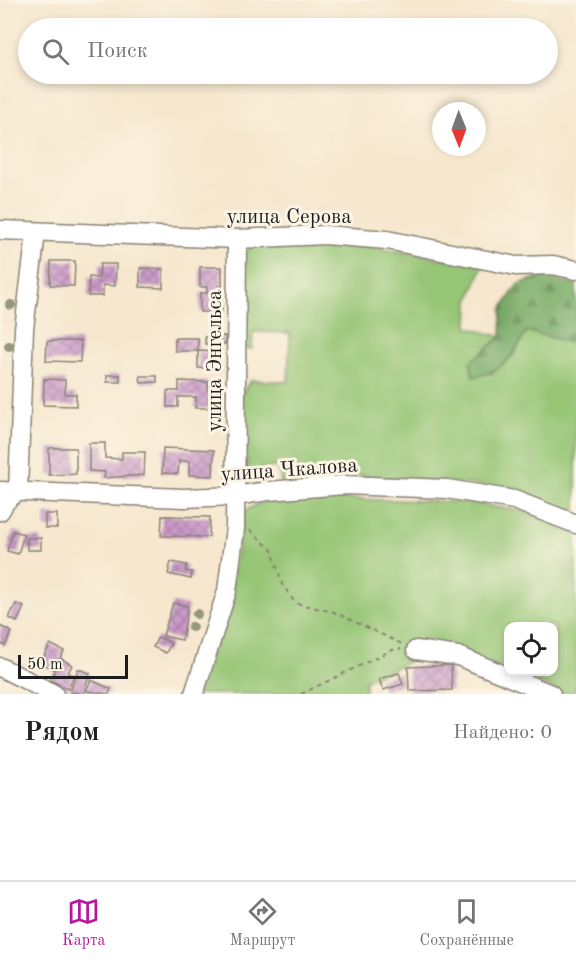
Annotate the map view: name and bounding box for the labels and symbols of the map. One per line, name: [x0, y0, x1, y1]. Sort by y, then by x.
north arrow: [432, 102, 486, 156]
street label: улица Серова: [226, 207, 352, 228]
street label: улица Энгельса: [205, 290, 226, 432]
street label: улица Чкалова: [220, 455, 358, 486]
scale bar: [18, 652, 128, 680]

